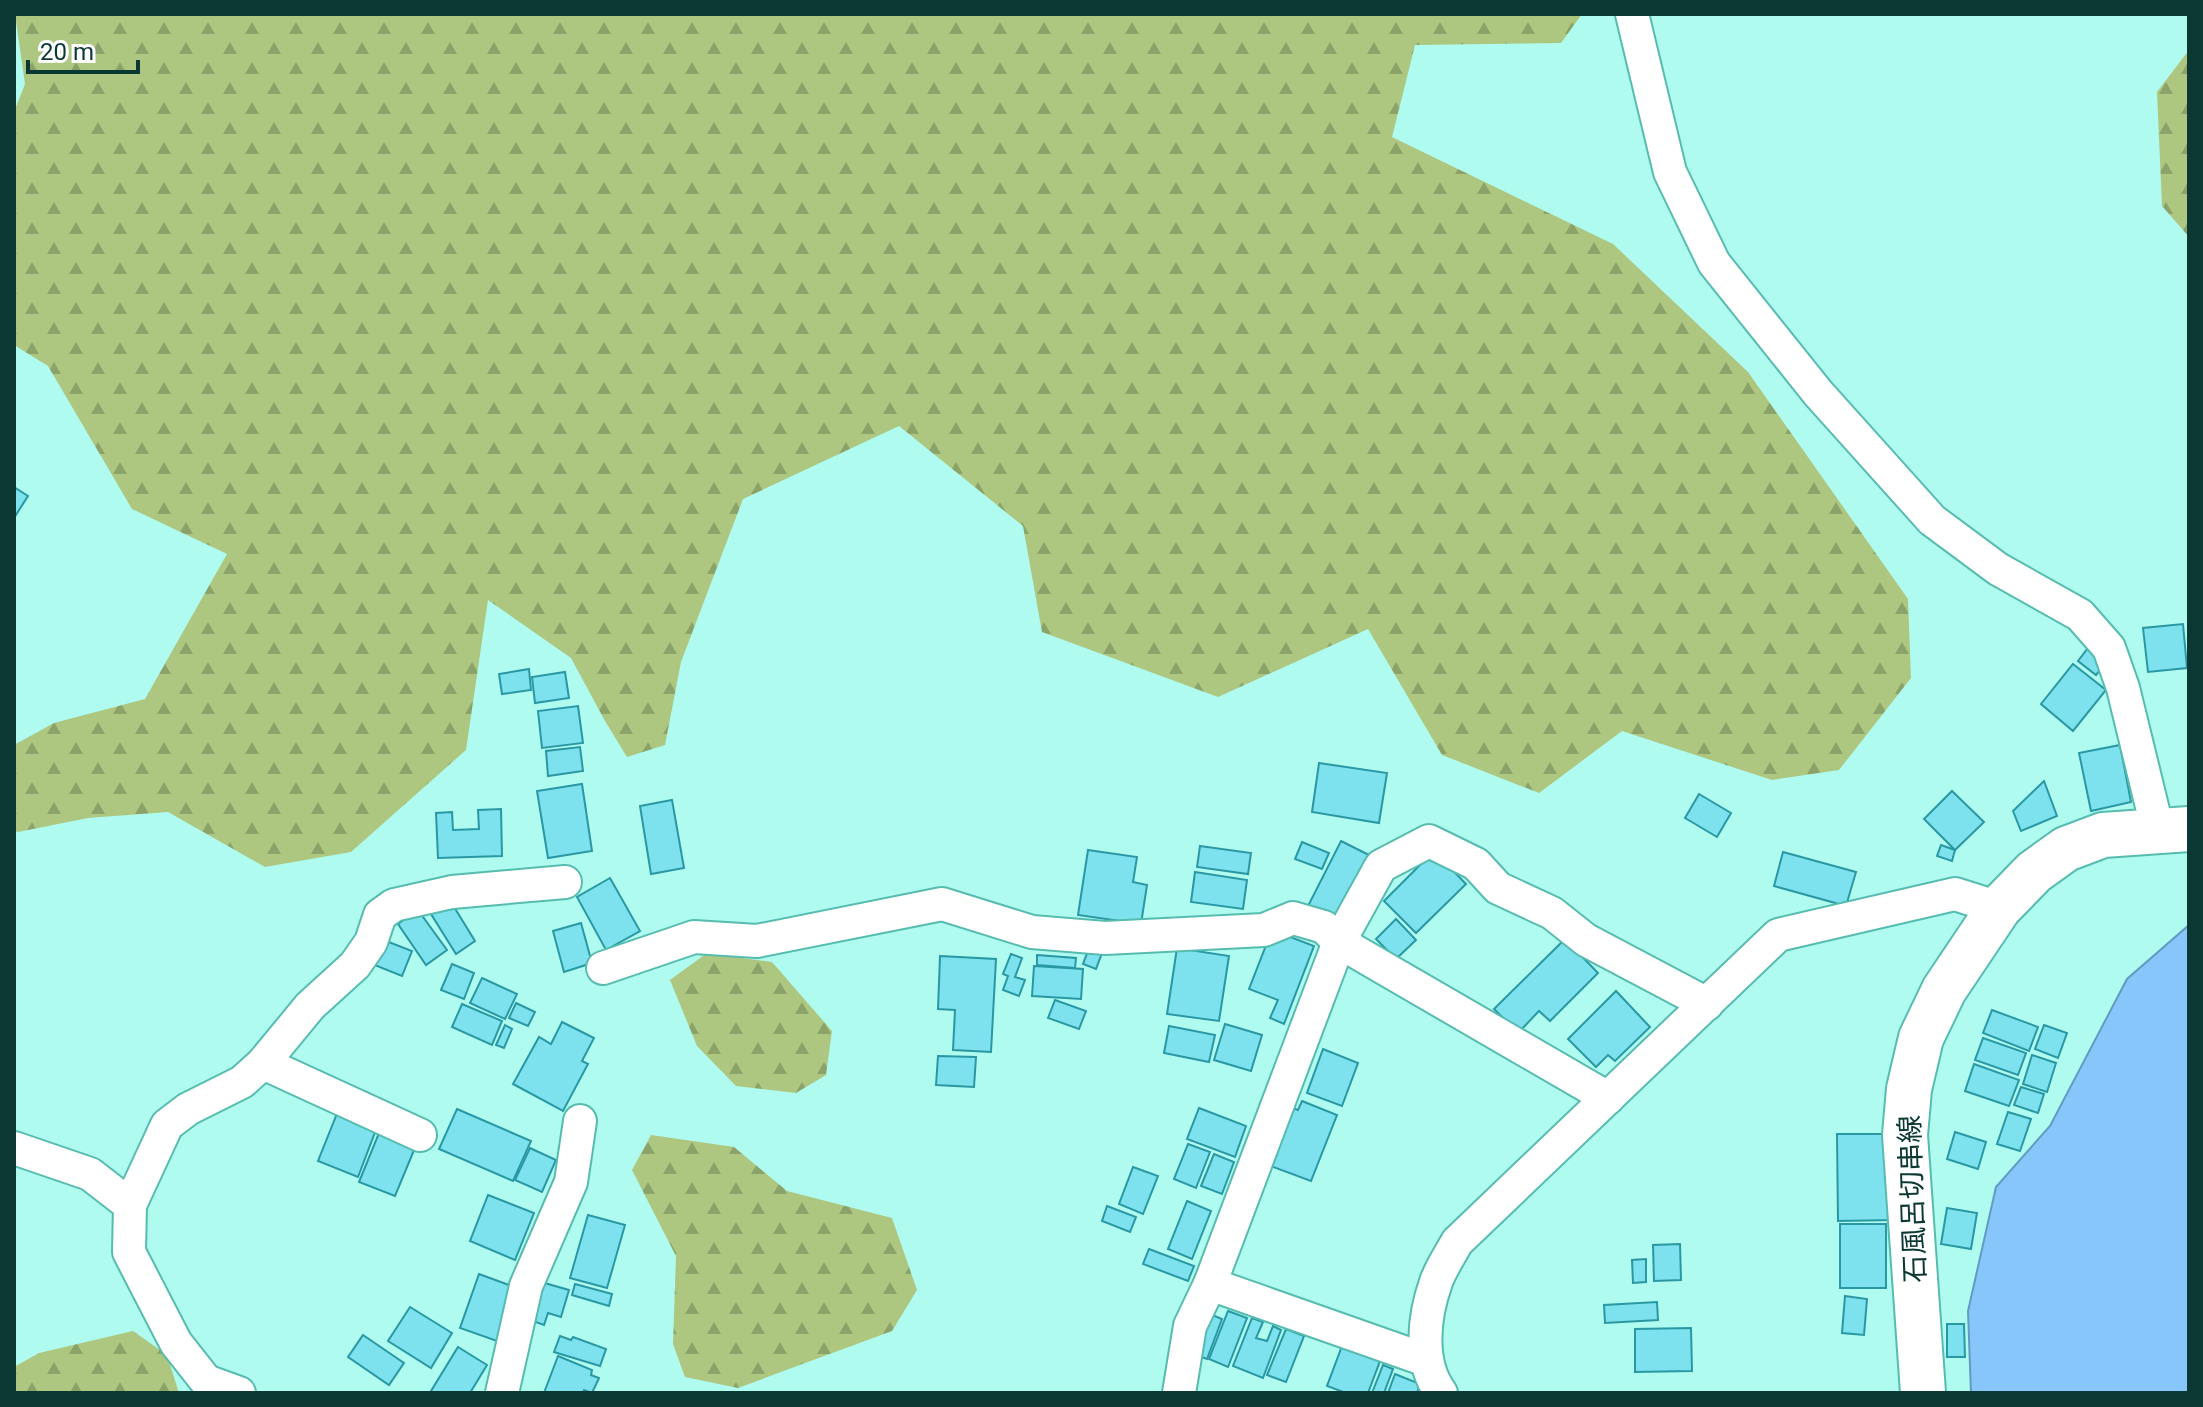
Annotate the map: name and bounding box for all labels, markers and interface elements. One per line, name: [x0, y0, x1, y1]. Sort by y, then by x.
scale bar: [28, 24, 138, 74]
text: 20 m: [40, 38, 94, 66]
street label: 石風呂切串線: [1893, 1114, 1932, 1284]

